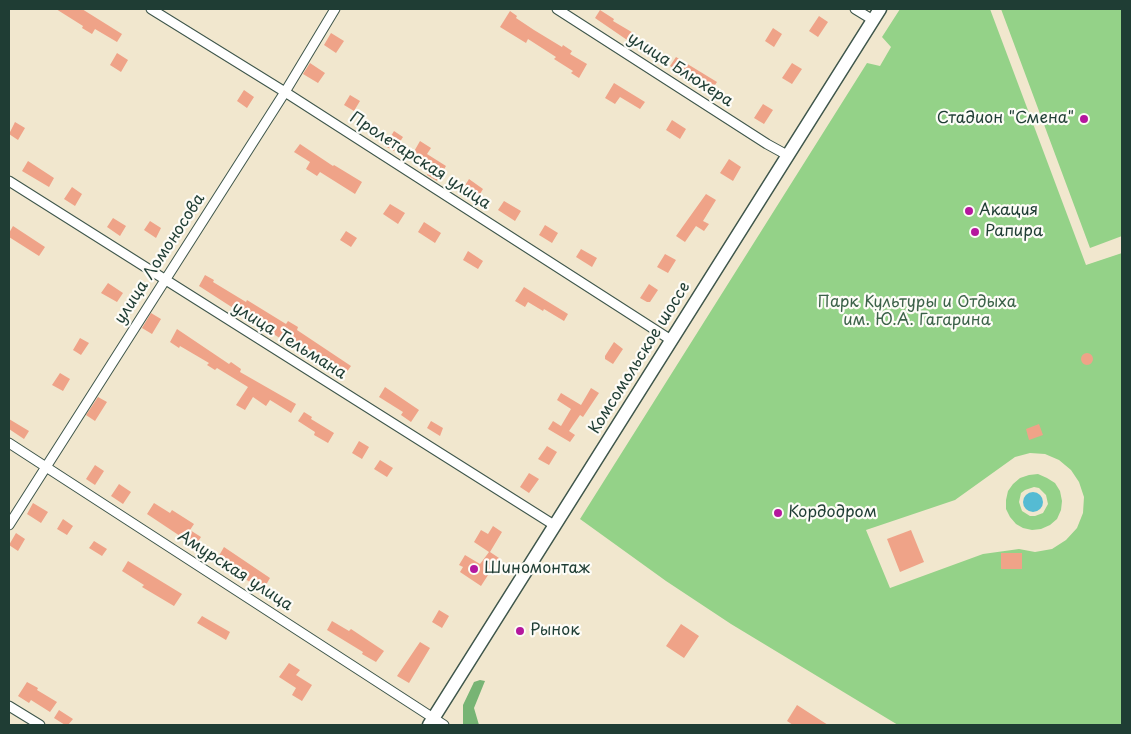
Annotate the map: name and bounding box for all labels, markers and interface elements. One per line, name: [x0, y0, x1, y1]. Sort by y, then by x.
street label: улица Блюхера: [624, 29, 736, 111]
street label: Пролетарская улица: [346, 108, 494, 214]
place label: Стадион "Смена": [937, 109, 1074, 129]
marker: Стадион "Смена": [1078, 113, 1090, 125]
street label: улица Ломоносова: [111, 190, 209, 328]
place label: Акация: [979, 201, 1038, 221]
marker: Акация: [963, 205, 975, 217]
place label: Рапира: [985, 222, 1043, 242]
marker: Рапира: [969, 226, 981, 238]
street label: Комсомольское шоссе: [585, 278, 695, 438]
park label: Парк Культуры и Отдыха им. Ю.А. Гагарина: [818, 293, 1016, 331]
street label: улица Тельмана: [228, 298, 350, 384]
place label: Кордодром: [788, 503, 877, 523]
marker: Кордодром: [772, 507, 784, 519]
street label: Амурская улица: [174, 527, 296, 615]
place label: Шиномонтаж: [484, 559, 590, 579]
marker: Шиномонтаж: [468, 563, 480, 575]
place label: Рынок: [530, 621, 580, 641]
marker: Рынок: [514, 625, 526, 637]

